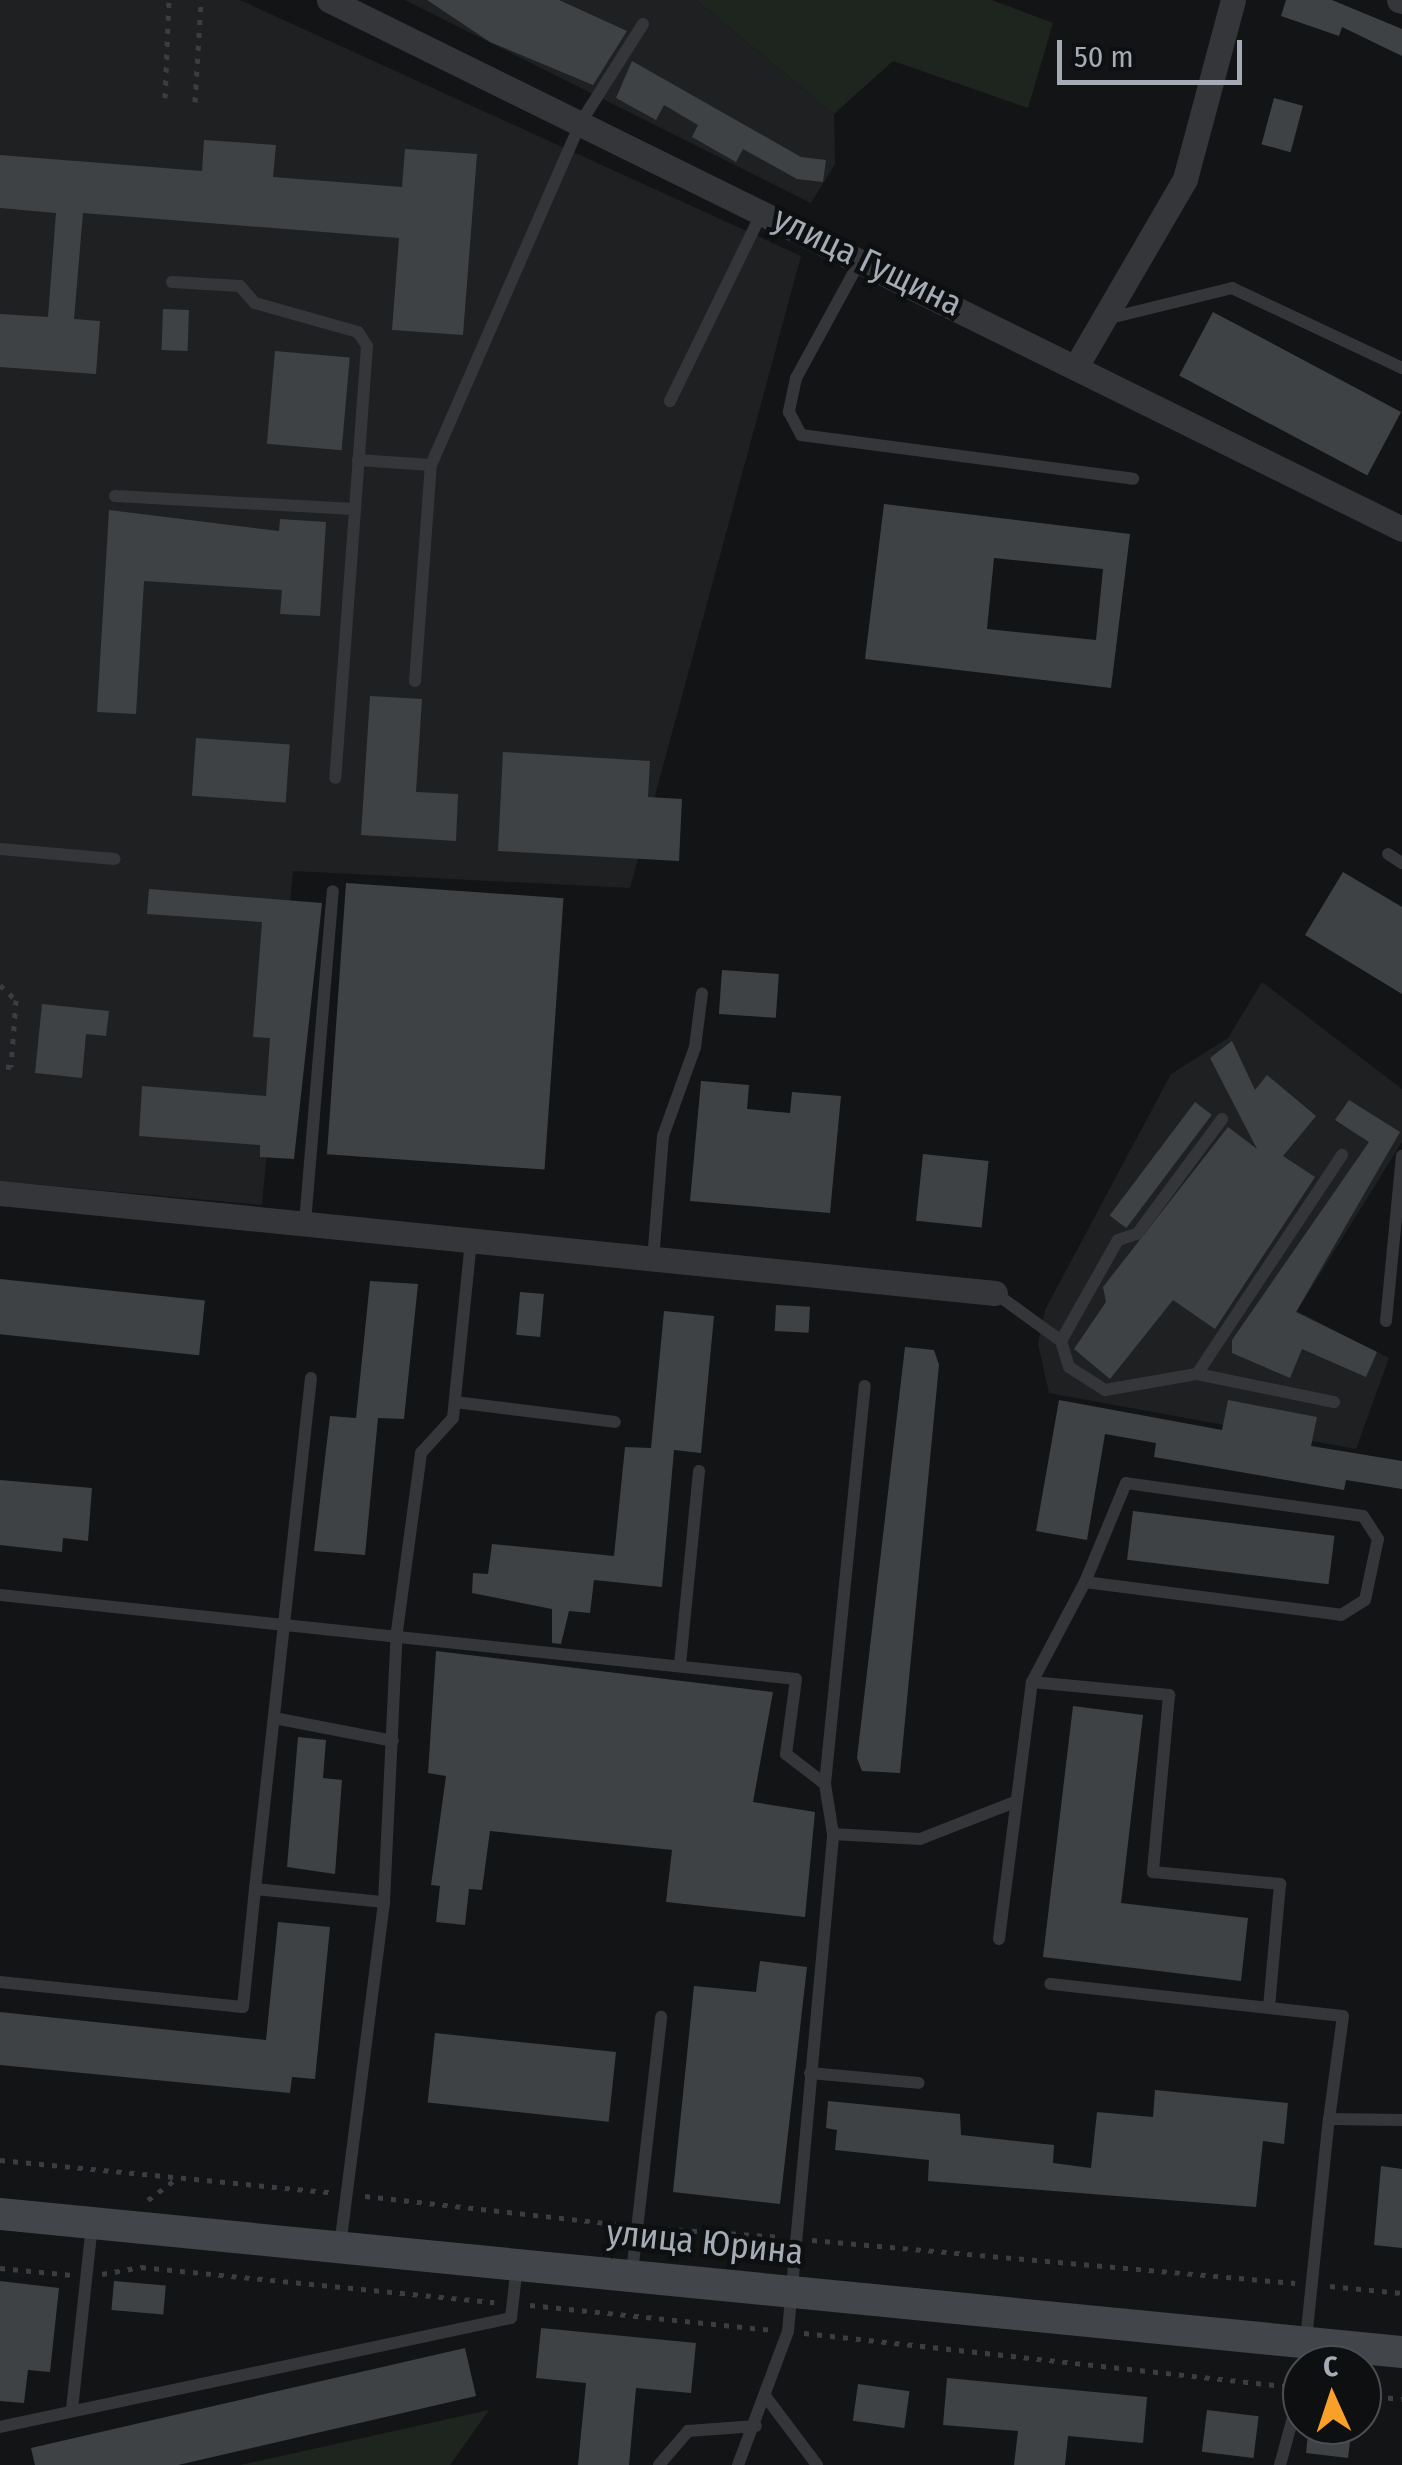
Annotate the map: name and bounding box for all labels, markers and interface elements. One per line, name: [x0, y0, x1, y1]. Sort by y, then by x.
scale bar: [1062, 20, 1247, 82]
text: 50 m: [1074, 39, 1134, 75]
street label: улица Гущина: [767, 197, 969, 325]
street label: улица Юрина: [605, 2211, 805, 2273]
north arrow: [1282, 2345, 1382, 2445]
text: С: [1322, 2350, 1339, 2383]

